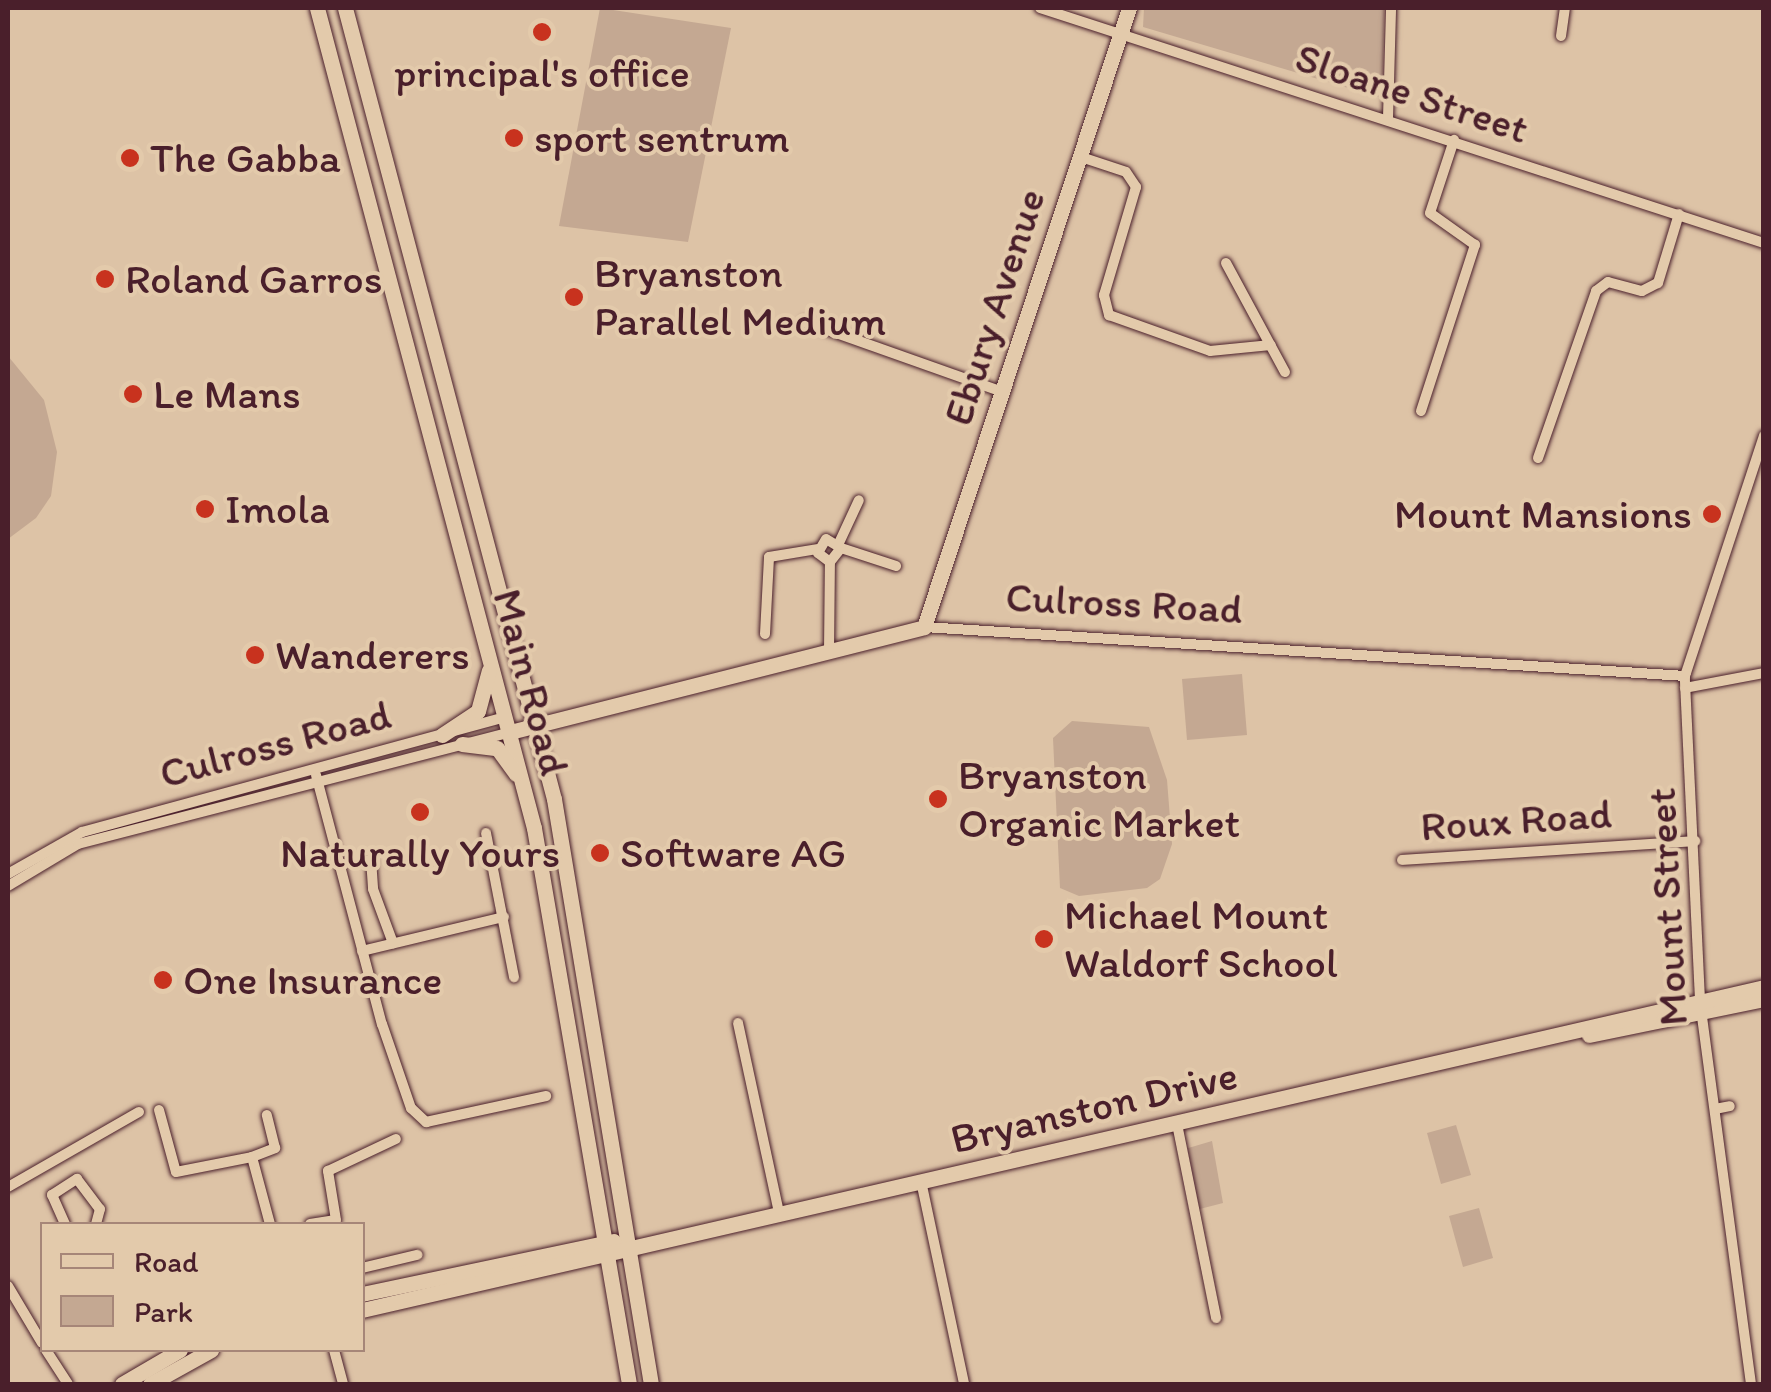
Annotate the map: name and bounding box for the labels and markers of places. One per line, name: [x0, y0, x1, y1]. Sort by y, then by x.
marker: principal's office: [531, 21, 553, 43]
place label: principal's office: [394, 48, 690, 98]
place label: sport sentrum: [534, 113, 787, 163]
marker: sport sentrum: [503, 127, 525, 149]
place label: The Gabba: [150, 133, 341, 183]
marker: The Gabba: [119, 147, 141, 169]
place label: Bryanston Parallel Medium: [594, 248, 885, 346]
place label: Roland Garros: [125, 254, 382, 304]
marker: Roland Garros: [94, 268, 116, 290]
marker: Bryanston Parallel Medium: [563, 286, 585, 308]
place label: Le Mans: [153, 369, 301, 419]
marker: Le Mans: [122, 383, 144, 405]
place label: Imola: [225, 484, 330, 534]
place label: Mount Mansions: [1394, 489, 1692, 539]
marker: Imola: [194, 498, 216, 520]
marker: Mount Mansions: [1701, 503, 1723, 525]
place label: Wanderers: [275, 630, 470, 680]
marker: Wanderers: [244, 644, 266, 666]
place label: Bryanston Organic Market: [958, 750, 1241, 848]
marker: Bryanston Organic Market: [927, 788, 949, 810]
marker: Naturally Yours: [409, 801, 431, 823]
place label: Naturally Yours: [280, 828, 560, 878]
place label: Software AG: [620, 828, 846, 878]
marker: Software AG: [589, 842, 611, 864]
place label: Michael Mount Waldorf School: [1064, 890, 1338, 988]
marker: Michael Mount Waldorf School: [1033, 928, 1055, 950]
place label: One Insurance: [183, 955, 448, 1005]
marker: One Insurance: [152, 969, 174, 991]

